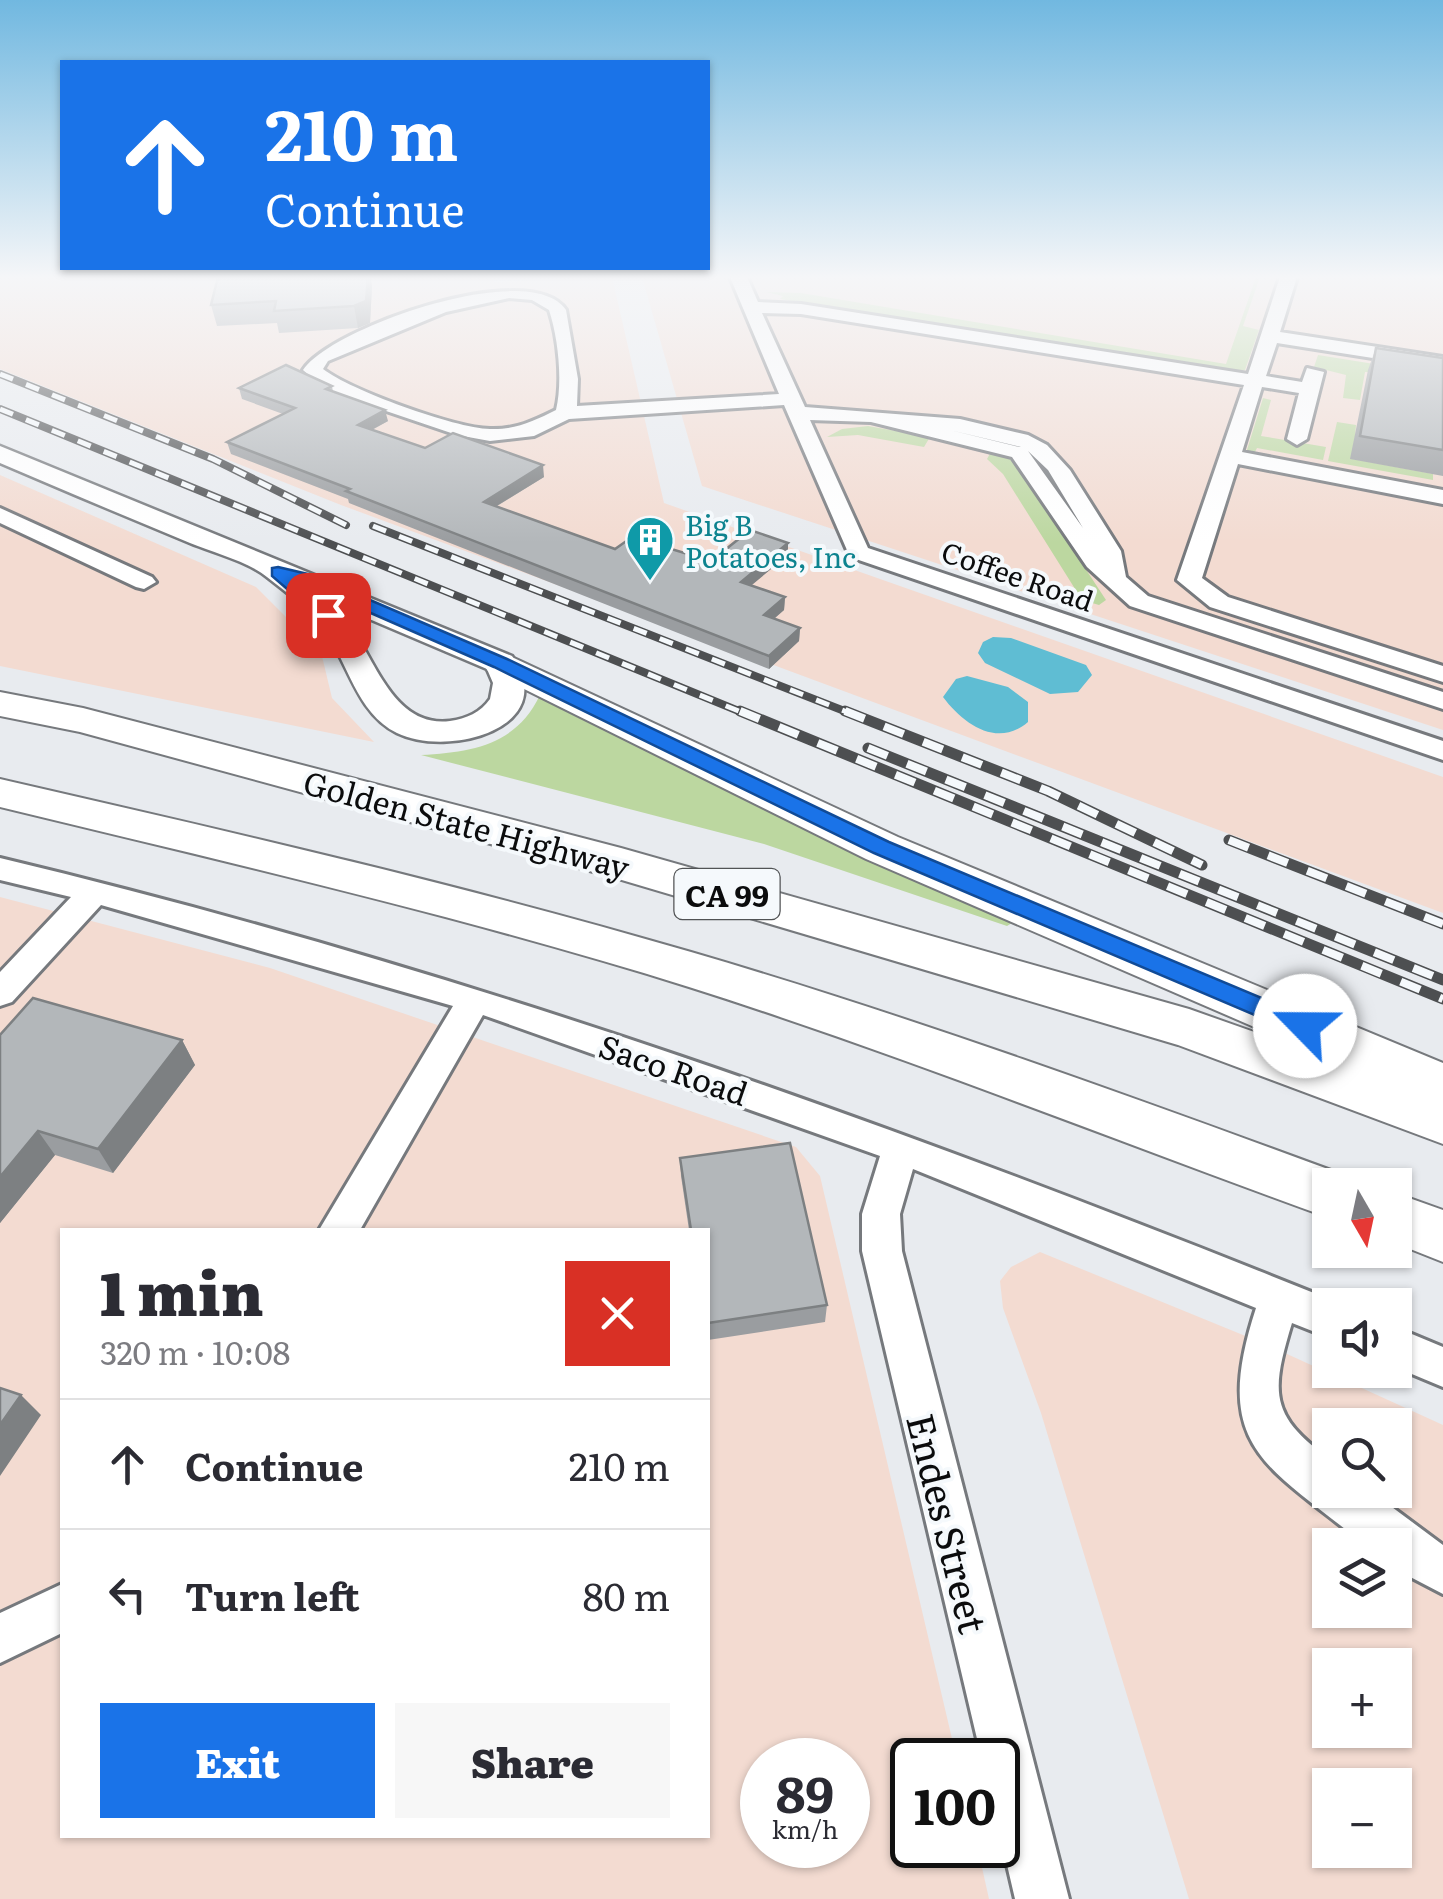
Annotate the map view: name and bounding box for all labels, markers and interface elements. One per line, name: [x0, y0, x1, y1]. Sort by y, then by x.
text: 210 m: [265, 79, 458, 183]
icon: ahead: [100, 100, 230, 230]
text: Continue: [265, 174, 465, 241]
place label: Big B Potatoes, Inc: [685, 503, 856, 577]
building icon: Big B Potatoes, Inc: [624, 514, 676, 582]
street label: Coffee Road: [936, 529, 1100, 621]
pin: [286, 573, 371, 658]
icon: arrive: [301, 588, 356, 643]
street label: Golden State Highway: [299, 756, 636, 890]
road number: CA 99: [674, 869, 780, 919]
position arrow: [1253, 974, 1357, 1078]
street label: Saco Road: [593, 1020, 755, 1116]
north arrow: [1312, 1168, 1412, 1268]
map controls: [1312, 1168, 1412, 1868]
text: 1 min: [100, 1245, 264, 1334]
button: close: [565, 1261, 670, 1366]
button: sound: [1312, 1288, 1412, 1388]
text: 320 m · 10:08: [100, 1327, 290, 1375]
street label: Endes Street: [894, 1407, 1004, 1640]
button: search: [1312, 1408, 1412, 1508]
text: Continue: [185, 1436, 363, 1493]
text: 210 m: [569, 1436, 670, 1493]
icon: ahead: [100, 1437, 155, 1492]
button: layers: [1312, 1528, 1412, 1628]
text: Turn left: [185, 1566, 360, 1623]
text: 80 m: [583, 1566, 670, 1623]
icon: left: [100, 1567, 155, 1622]
button: +: [1312, 1648, 1412, 1748]
button: Exit: [100, 1703, 375, 1818]
button: Share: [395, 1703, 670, 1818]
speed limit sign: 100: [890, 1738, 1020, 1868]
text: 89: [776, 1754, 834, 1828]
button: −: [1312, 1768, 1412, 1868]
text: km/h: [772, 1810, 838, 1847]

